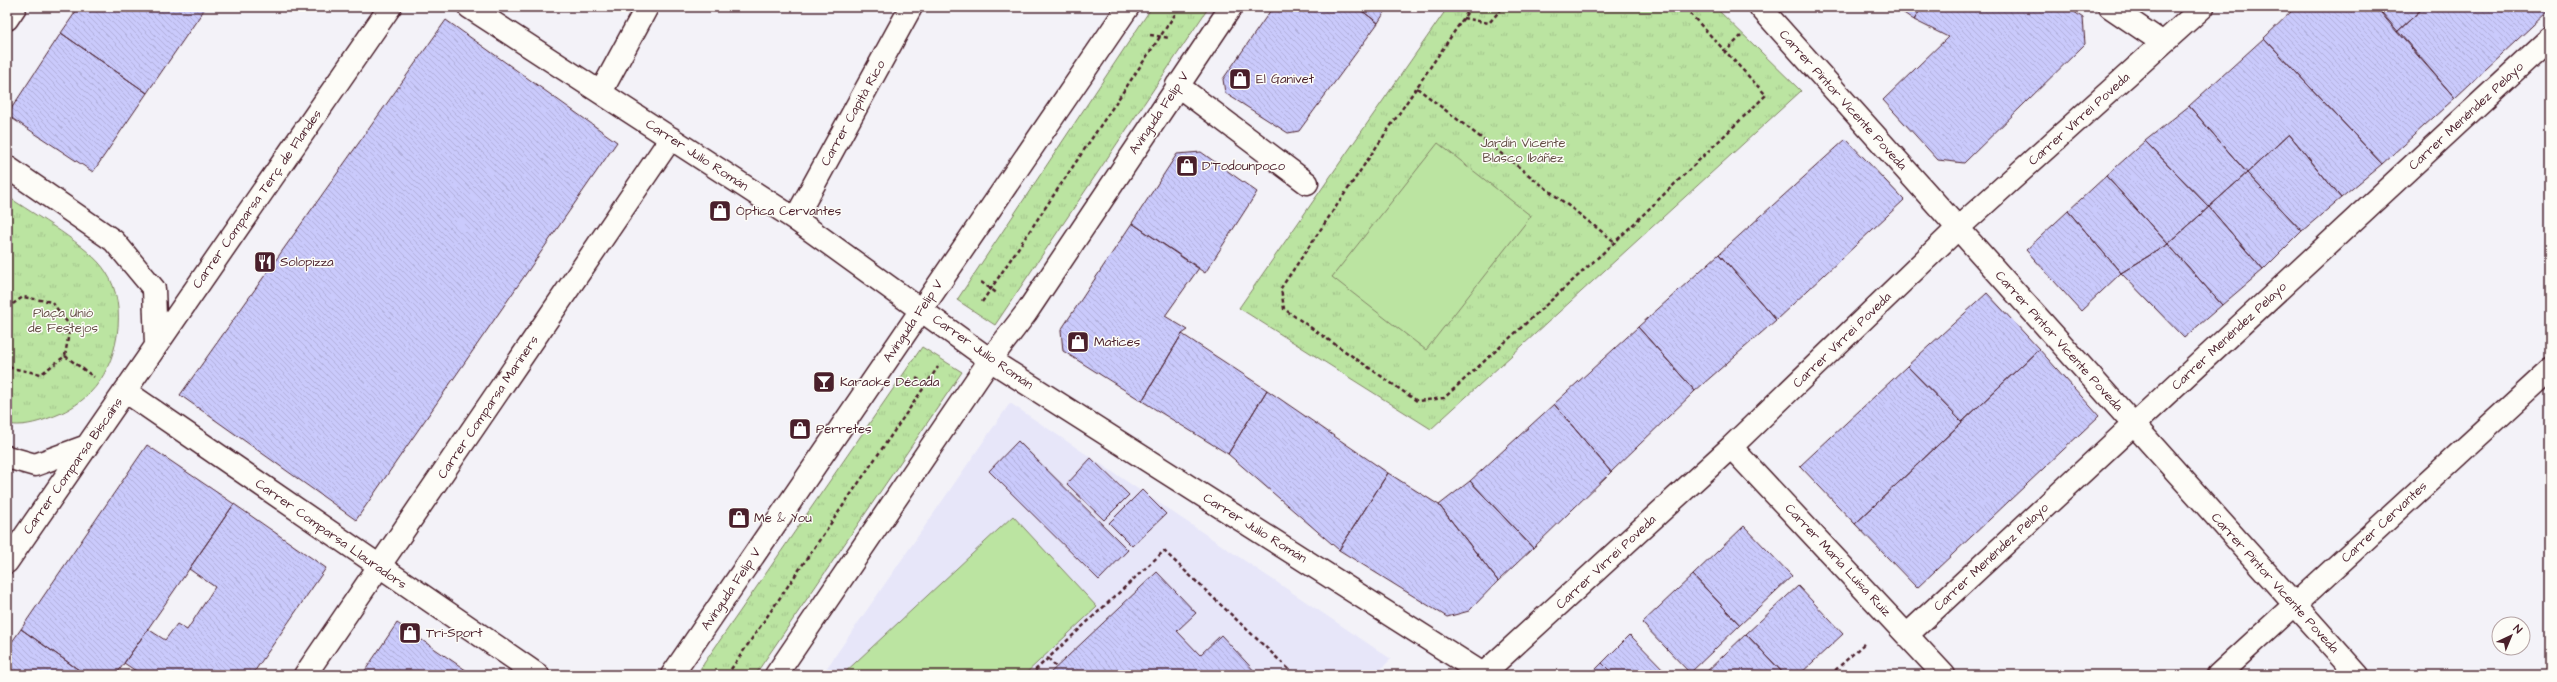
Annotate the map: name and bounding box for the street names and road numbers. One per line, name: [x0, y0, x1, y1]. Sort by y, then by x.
street label: Carrer Pintor Vicente Poveda: [1775, 26, 1911, 174]
street label: Carrer Capità Rico: [816, 56, 890, 169]
street label: Carrer Menéndez Pelayo: [2405, 57, 2529, 175]
street label: Avinguda Felip V: [1125, 68, 1194, 158]
street label: Carrer Virrei Poveda: [2024, 68, 2134, 169]
street label: Carrer Comparsa Terç de Flandes: [188, 106, 326, 292]
street label: Carrer Julio Román: [642, 115, 752, 195]
street label: Carrer Pintor Vicente Poveda: [1991, 267, 2127, 415]
street label: Avinguda Felip V: [879, 276, 948, 366]
street label: Carrer Menéndez Pelayo: [2168, 277, 2292, 395]
street label: Carrer Virrei Poveda: [1789, 288, 1896, 392]
street label: Carrer Julio Román: [929, 310, 1037, 394]
street label: Carrer Comparsa Mariners: [433, 331, 543, 482]
street label: Carrer Comparsa Biscaïns: [19, 394, 127, 538]
street label: Carrer Comparsa Llauradors: [252, 475, 411, 594]
street label: Carrer Cervantes: [2337, 477, 2431, 567]
street label: Carrer Julio Román: [1200, 489, 1311, 568]
street label: Carrer Menéndez Pelayo: [1930, 498, 2054, 616]
street label: Carrer María Luisa Ruiz: [1781, 500, 1895, 621]
street label: Carrer Pintor Vicente Poveda: [2207, 509, 2343, 657]
street label: Carrer Virrei Poveda: [1552, 511, 1660, 613]
street label: Avinguda Felip V: [697, 544, 766, 634]

